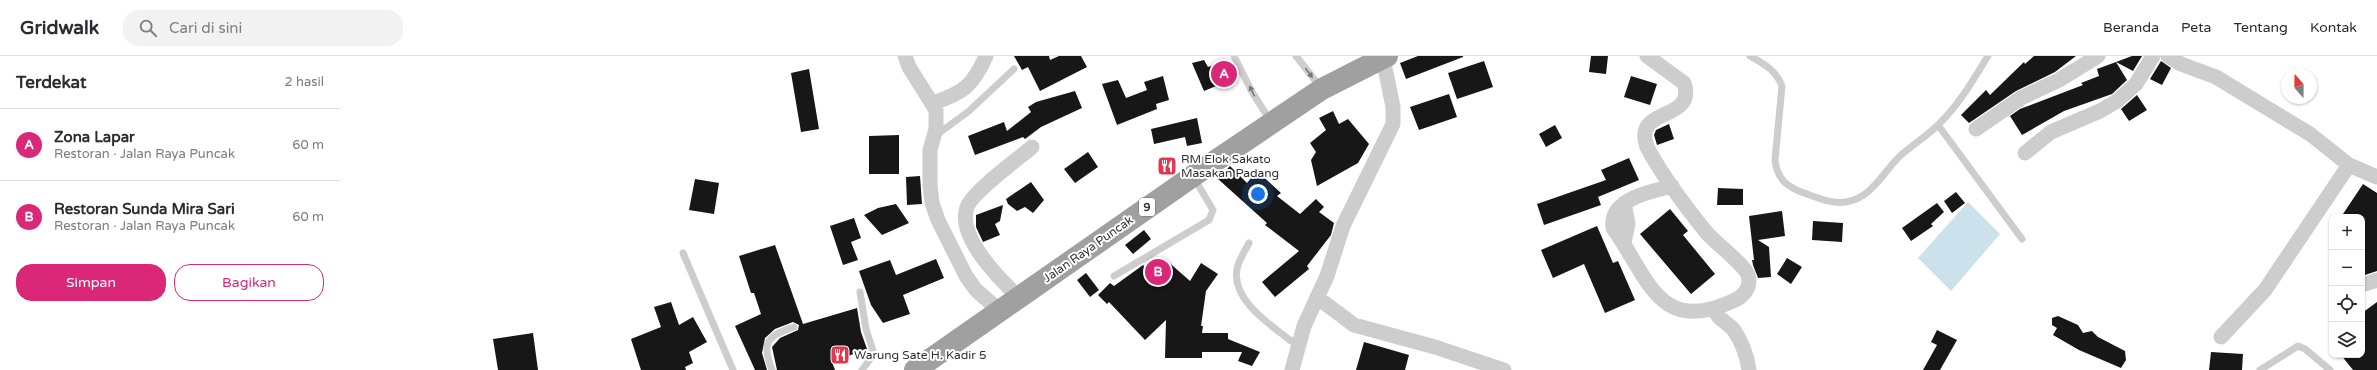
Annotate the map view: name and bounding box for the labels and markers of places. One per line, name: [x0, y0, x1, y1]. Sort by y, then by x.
pin: A: [1211, 59, 1237, 89]
place label: RM Elok Sakato Masakan Padang: [1181, 152, 1279, 180]
restaurant icon: RM Elok Sakato Masakan Padang: [1156, 155, 1178, 177]
pin: B: [1145, 257, 1171, 287]
restaurant icon: Warung Sate H. Kadir 5: [829, 344, 851, 366]
place label: Warung Sate H. Kadir 5: [854, 348, 987, 362]

